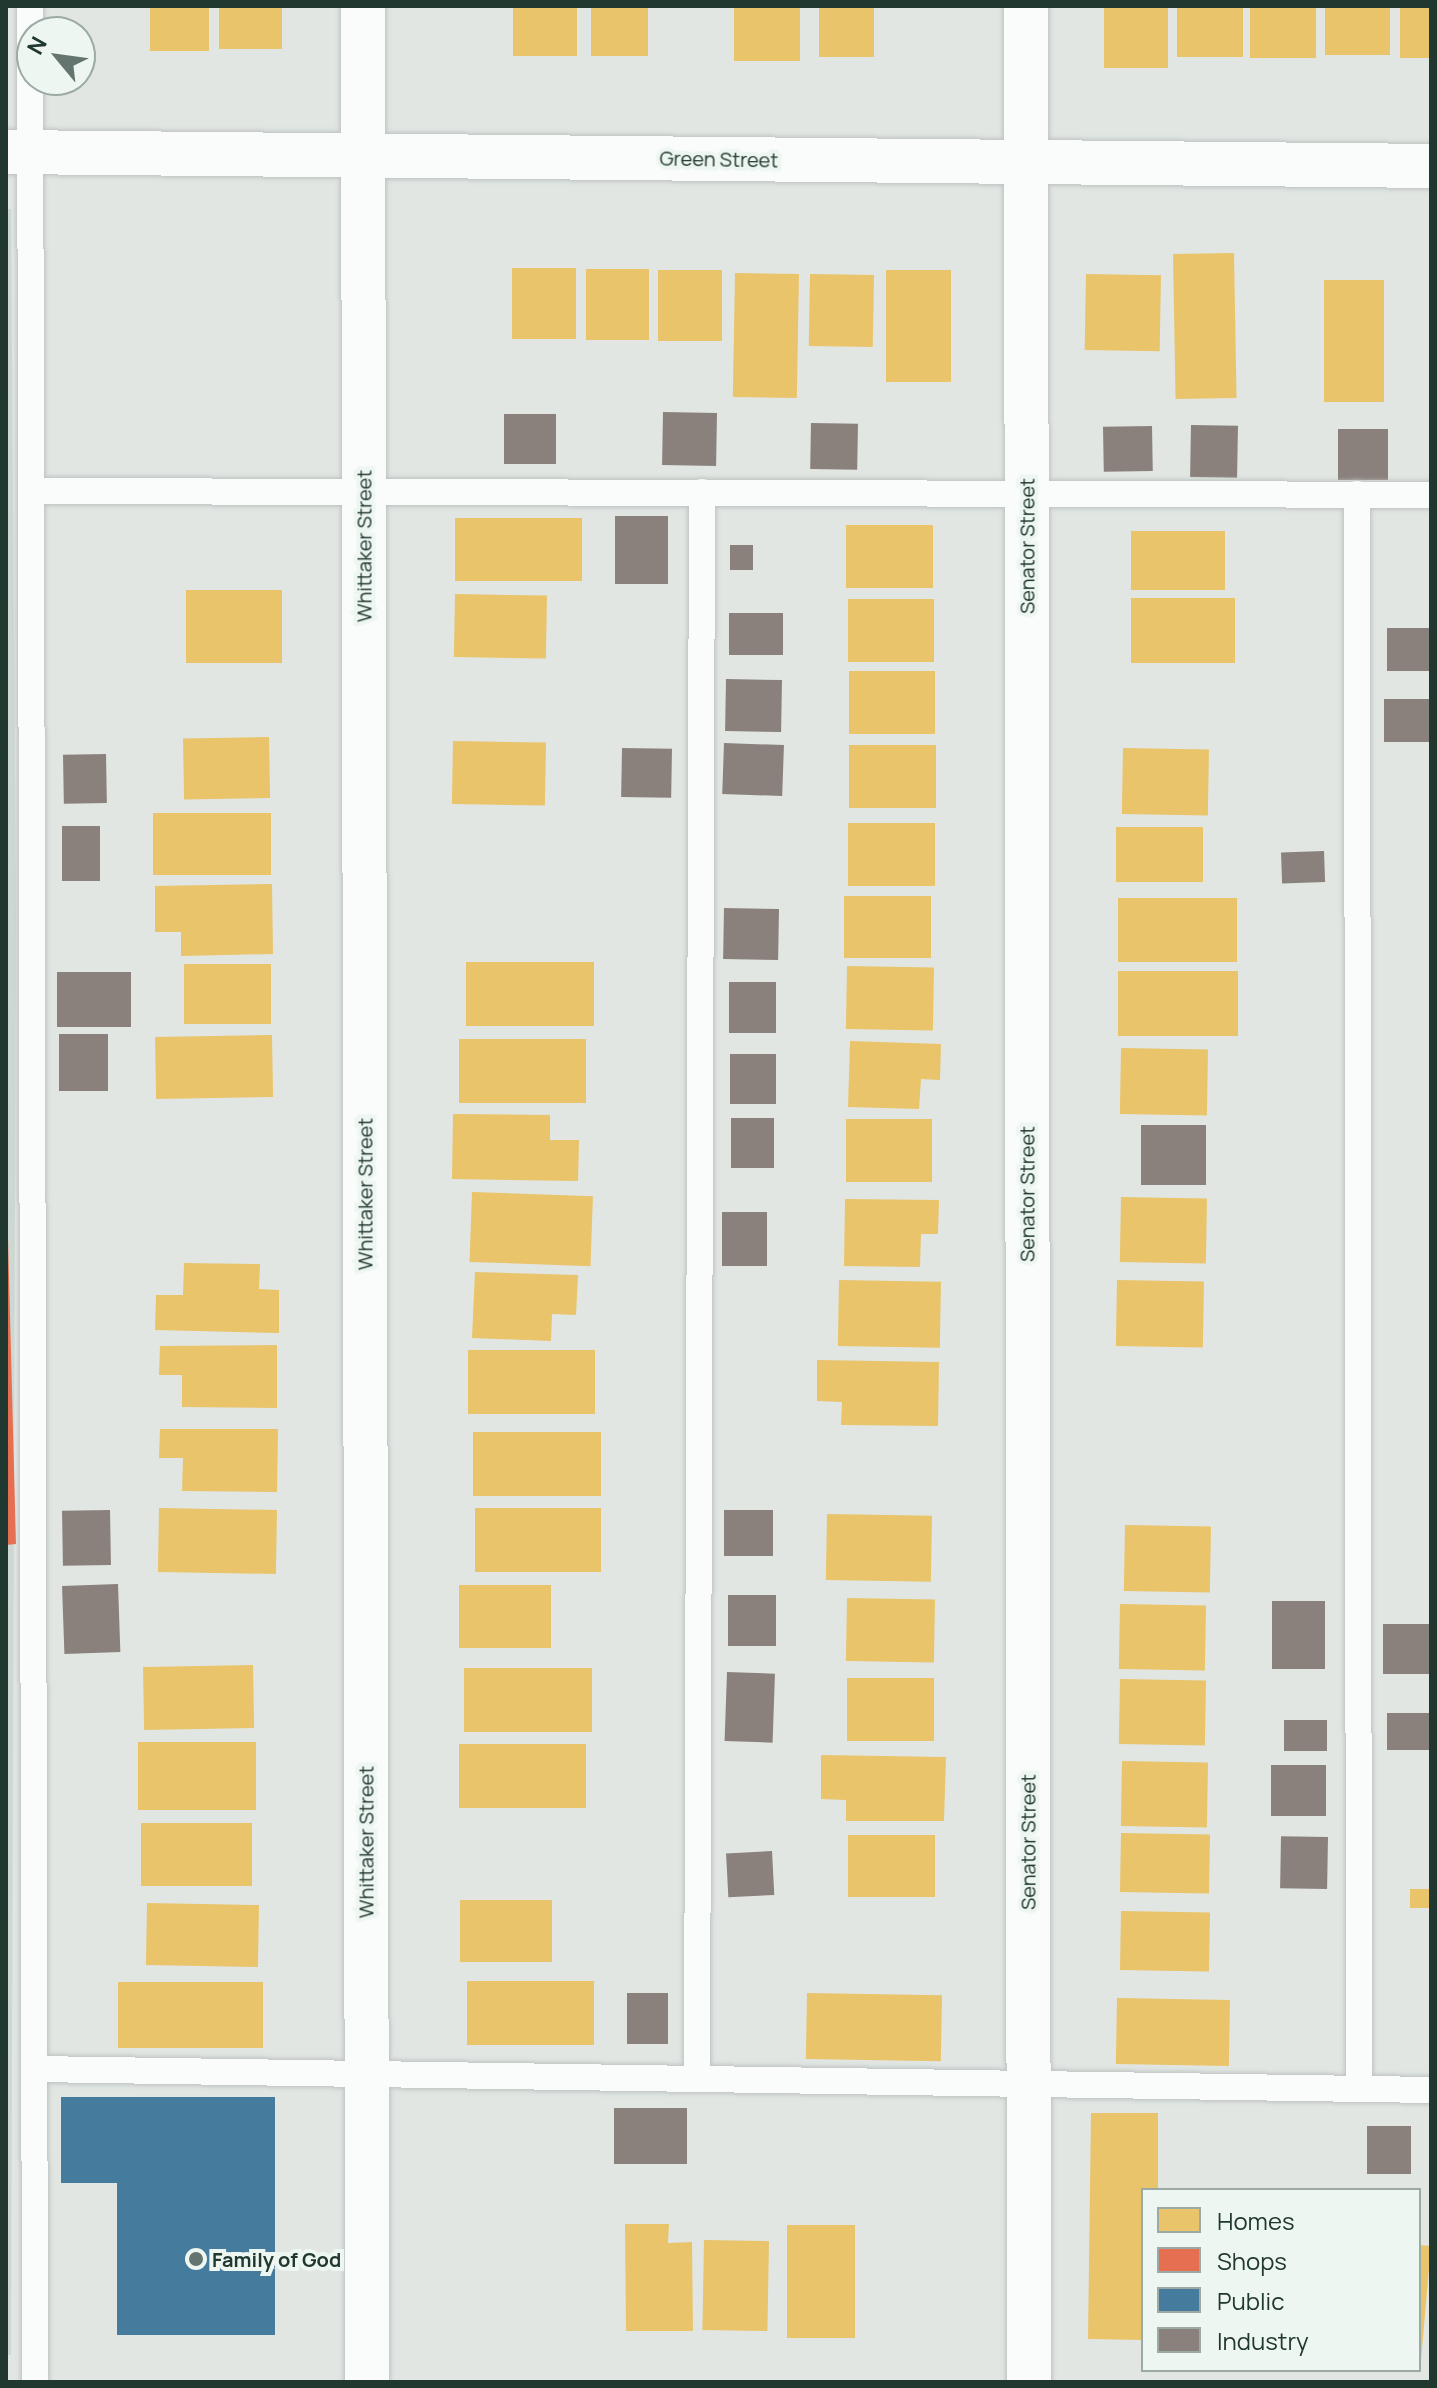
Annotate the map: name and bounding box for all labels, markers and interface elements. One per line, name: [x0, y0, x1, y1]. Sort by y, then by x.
north arrow: [16, 16, 96, 96]
text: N: [20, 31, 54, 60]
street label: Green Street: [659, 146, 779, 172]
street label: Whittaker Street: [352, 470, 376, 622]
street label: Senator Street: [1015, 478, 1039, 614]
street label: Whittaker Street: [353, 1118, 377, 1270]
street label: Senator Street: [1015, 1126, 1039, 1262]
street label: Whittaker Street: [354, 1766, 378, 1918]
street label: Senator Street: [1016, 1774, 1040, 1910]
legend: [1141, 2188, 1421, 2372]
text: Homes: [1217, 2204, 1295, 2237]
text: Shops: [1217, 2244, 1287, 2277]
place label: Family of God: [212, 2247, 341, 2271]
marker: Family of God: [187, 2250, 205, 2268]
text: Public: [1217, 2284, 1284, 2317]
text: Industry: [1217, 2324, 1309, 2357]

